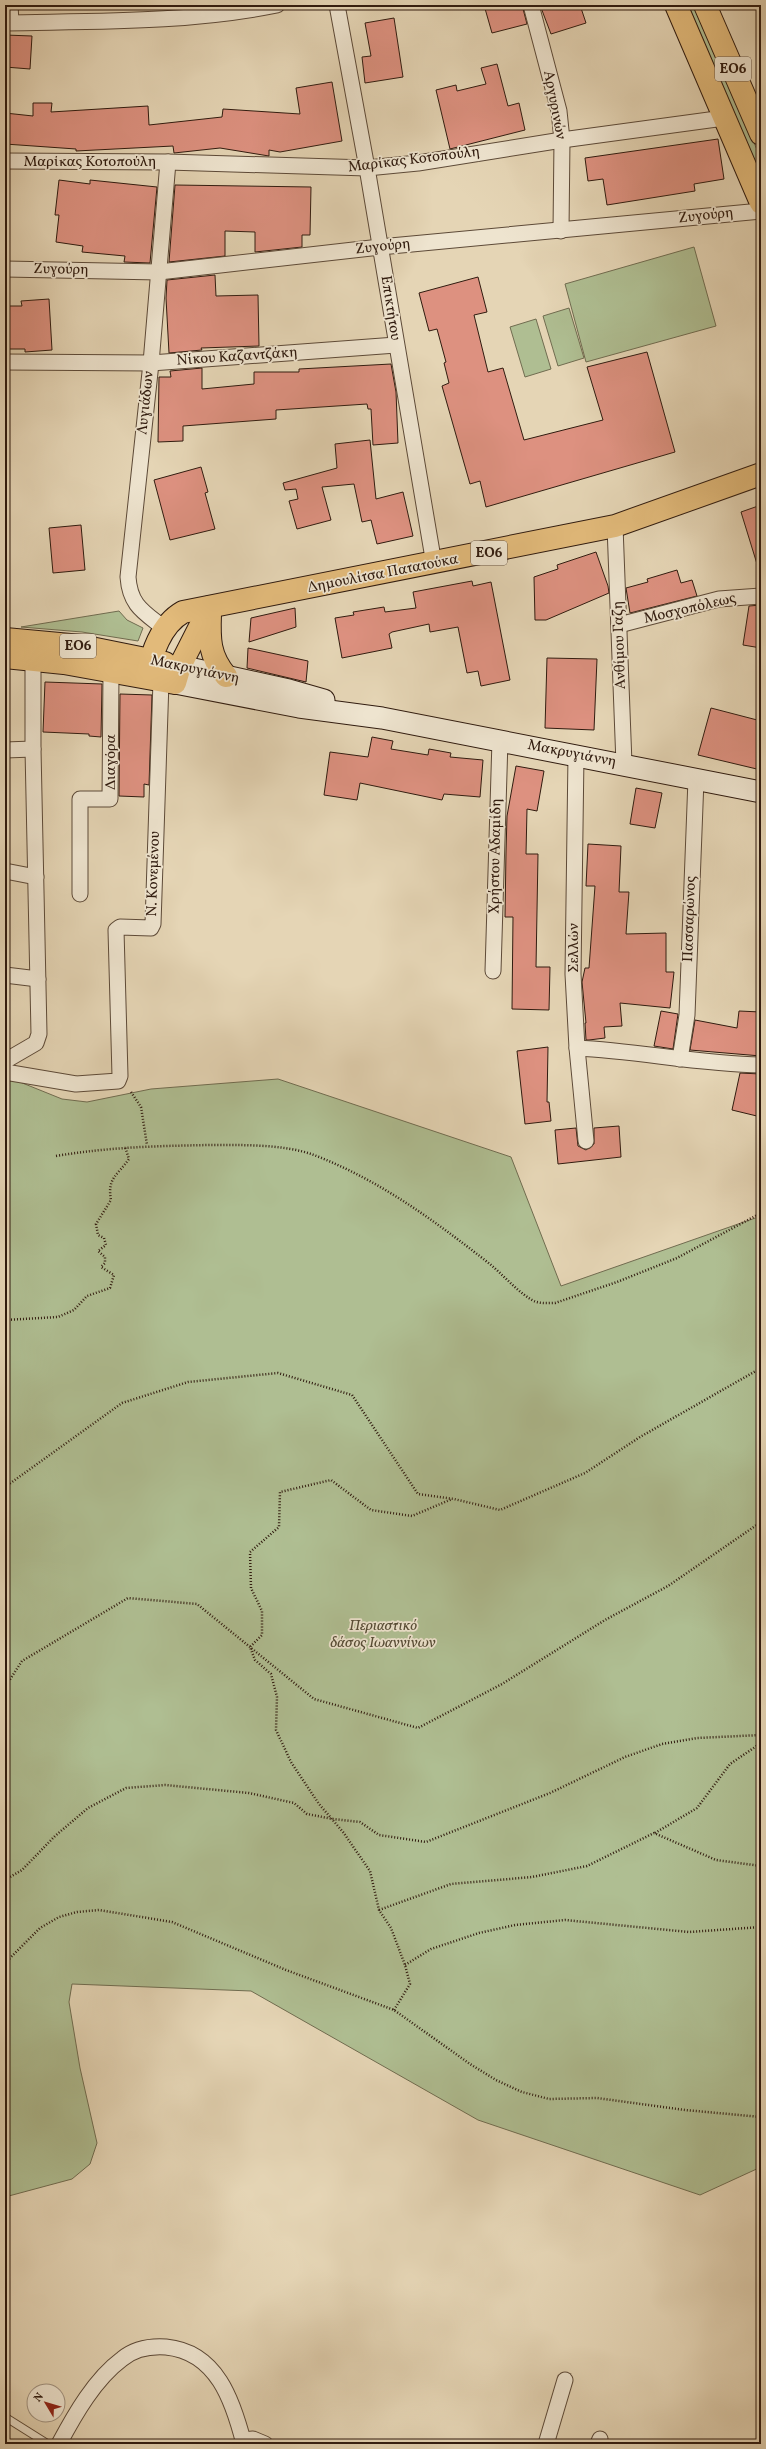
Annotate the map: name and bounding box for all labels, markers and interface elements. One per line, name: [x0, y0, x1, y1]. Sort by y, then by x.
road number: ΕΟ6: [715, 57, 751, 81]
street label: Αργυρινών: [537, 69, 571, 141]
street label: Μαρίκας Κοτοπούλη: [347, 141, 481, 179]
street label: Μαρίκας Κοτοπούλη: [24, 152, 156, 173]
street label: Ζυγούρη: [677, 203, 735, 229]
street label: Ζυγούρη: [354, 234, 412, 260]
street label: Ζυγούρη: [33, 259, 89, 281]
street label: Επικτήτου: [375, 274, 405, 342]
street label: Νίκου Καζαντζάκη: [176, 342, 298, 372]
street label: Λυγιάδων: [132, 370, 160, 436]
road number: ΕΟ6: [471, 541, 507, 565]
street label: Δημουλίτσα Πατατούκα: [306, 549, 460, 599]
street label: Μοσχοπόλεως: [642, 588, 738, 630]
street label: Ανθίμου Γαζη: [608, 600, 632, 690]
road number: ΕΟ6: [60, 634, 96, 658]
street label: Μακρυγιάννη: [149, 650, 241, 690]
street label: Διαγόρα: [101, 734, 122, 790]
street label: Μακρυγιάννη: [526, 735, 618, 773]
street label: Χρήστου Αδαμίδη: [484, 798, 508, 914]
street label: Ν. Κονεμένου: [142, 831, 166, 917]
street label: Πασσαρώνος: [678, 875, 702, 963]
street label: Σελλών: [564, 923, 585, 973]
park label: Περιαστικό δάσος Ιωαννίνων: [330, 1616, 436, 1654]
north arrow: [26, 2383, 66, 2423]
text: N: [31, 2390, 48, 2406]

